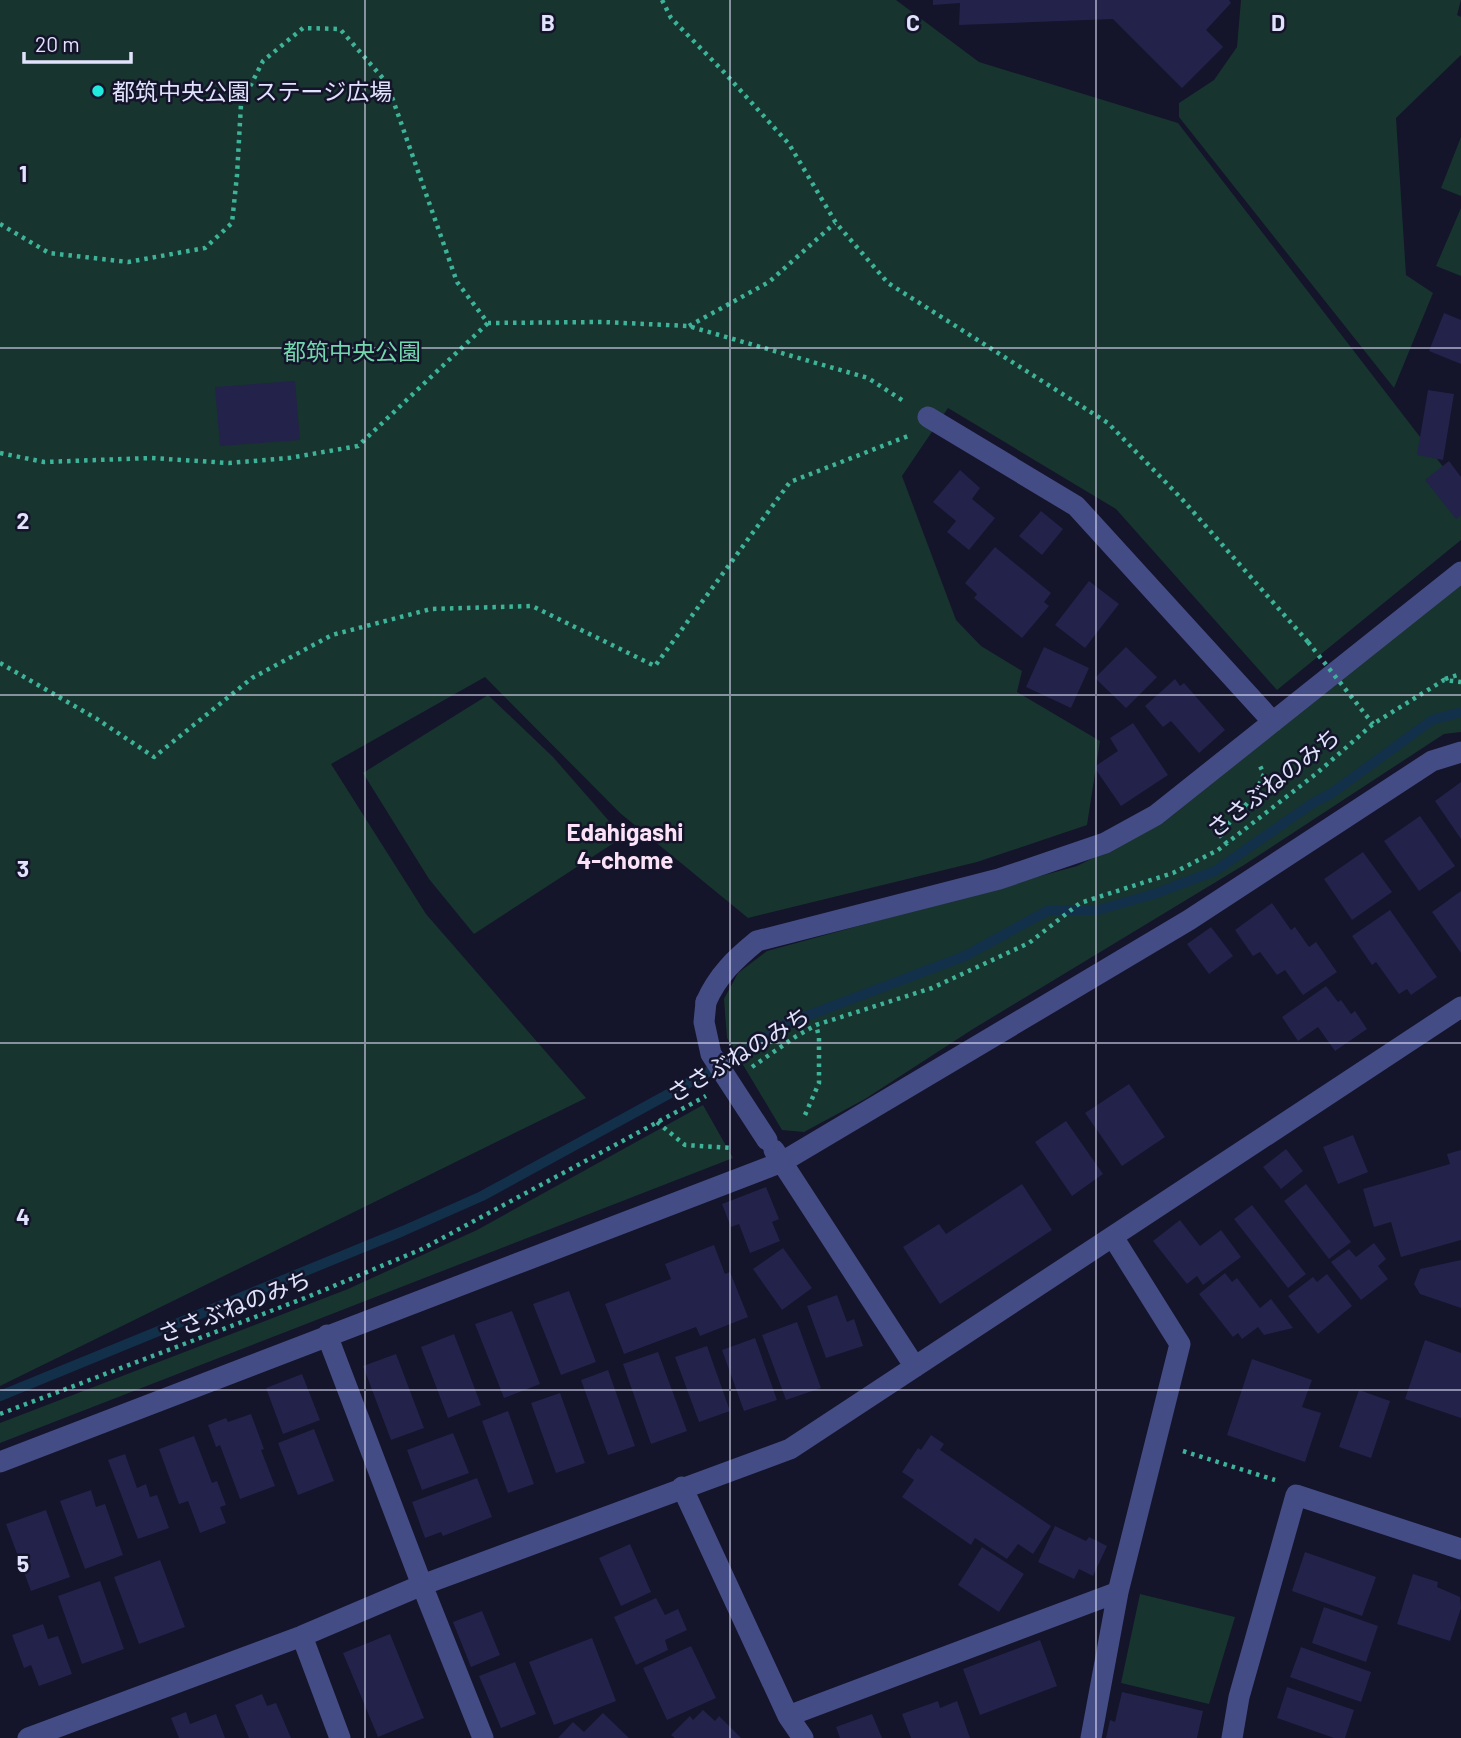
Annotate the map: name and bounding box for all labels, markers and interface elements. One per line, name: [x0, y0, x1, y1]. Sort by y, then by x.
text: B: [541, 8, 555, 36]
text: C: [906, 8, 920, 36]
text: D: [1271, 8, 1285, 36]
scale bar: [24, 21, 131, 65]
text: 20 m: [35, 31, 80, 56]
place label: 都筑中央公園 ステージ広場: [112, 77, 392, 105]
marker: 都筑中央公園 ステージ広場: [90, 83, 106, 99]
text: 1: [19, 159, 27, 187]
park label: 都筑中央公園: [283, 337, 421, 365]
text: 2: [17, 506, 29, 534]
street label: ささぶねのみち: [1201, 721, 1345, 843]
district label: Edahigashi 4-chome: [567, 817, 683, 874]
text: 3: [17, 854, 29, 882]
street label: ささぶねのみち: [662, 1001, 814, 1107]
text: 4: [16, 1202, 30, 1230]
street label: ささぶねのみち: [154, 1264, 314, 1348]
text: 5: [17, 1549, 29, 1577]

